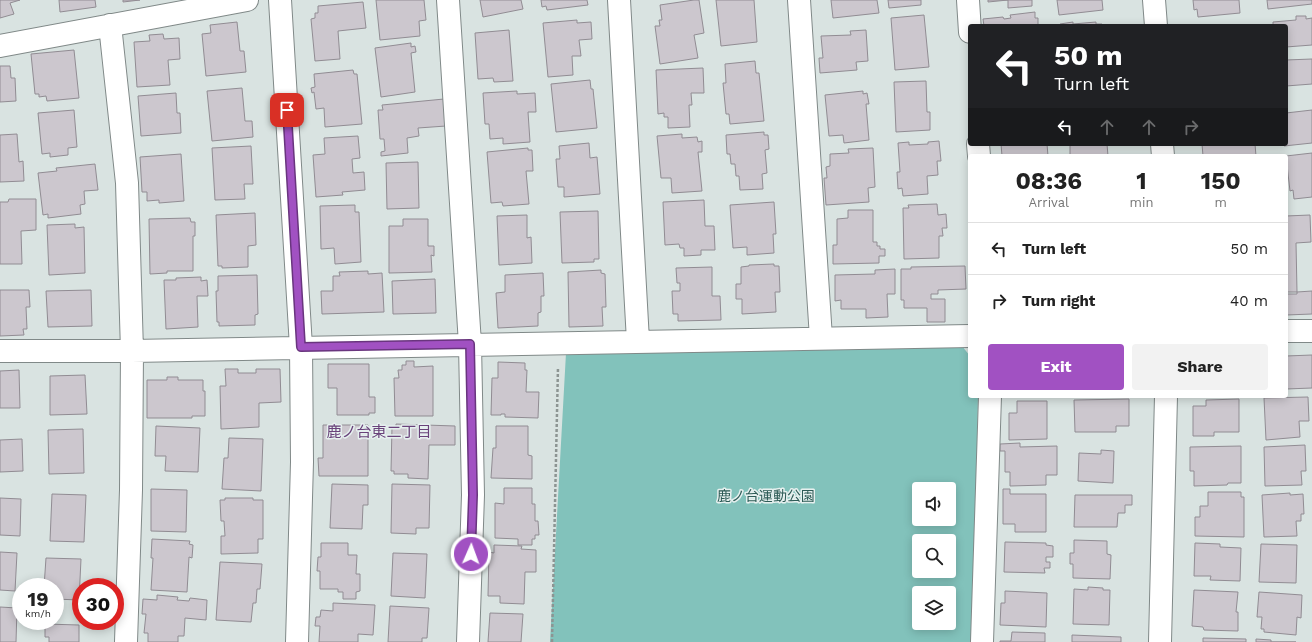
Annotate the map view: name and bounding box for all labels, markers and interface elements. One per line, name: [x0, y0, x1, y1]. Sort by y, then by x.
text: 50 m: [1054, 39, 1123, 72]
icon: left: [988, 40, 1040, 92]
text: Turn left: [1054, 73, 1129, 94]
pin: [270, 93, 304, 127]
icon: arrive: [276, 99, 298, 121]
icon: left: [1054, 116, 1076, 138]
icon: ahead: [1096, 116, 1118, 138]
icon: ahead: [1138, 116, 1160, 138]
icon: right: [1180, 116, 1202, 138]
text: 08:36: [1015, 167, 1082, 195]
text: 1: [1136, 167, 1147, 195]
text: 150: [1201, 167, 1241, 195]
text: Arrival: [1028, 195, 1069, 210]
text: min: [1130, 195, 1153, 210]
text: m: [1215, 195, 1227, 210]
icon: left: [988, 238, 1010, 260]
text: Turn left: [1022, 240, 1086, 258]
text: 50 m: [1231, 240, 1268, 258]
icon: right: [988, 290, 1010, 312]
text: Turn right: [1022, 292, 1095, 310]
text: 40 m: [1230, 292, 1268, 310]
button: Exit: [988, 344, 1124, 390]
button: Share: [1132, 344, 1268, 390]
district label: 鹿ノ台東二丁目: [326, 423, 432, 441]
map controls: [912, 482, 956, 630]
button: sound: [912, 482, 956, 526]
park label: 鹿ノ台運動公園: [717, 488, 815, 504]
position arrow: [450, 533, 492, 575]
button: search: [912, 534, 956, 578]
speed limit sign: 30: [72, 578, 124, 630]
button: layers: [912, 586, 956, 630]
text: 19: [28, 587, 48, 611]
text: km/h: [25, 608, 51, 619]

